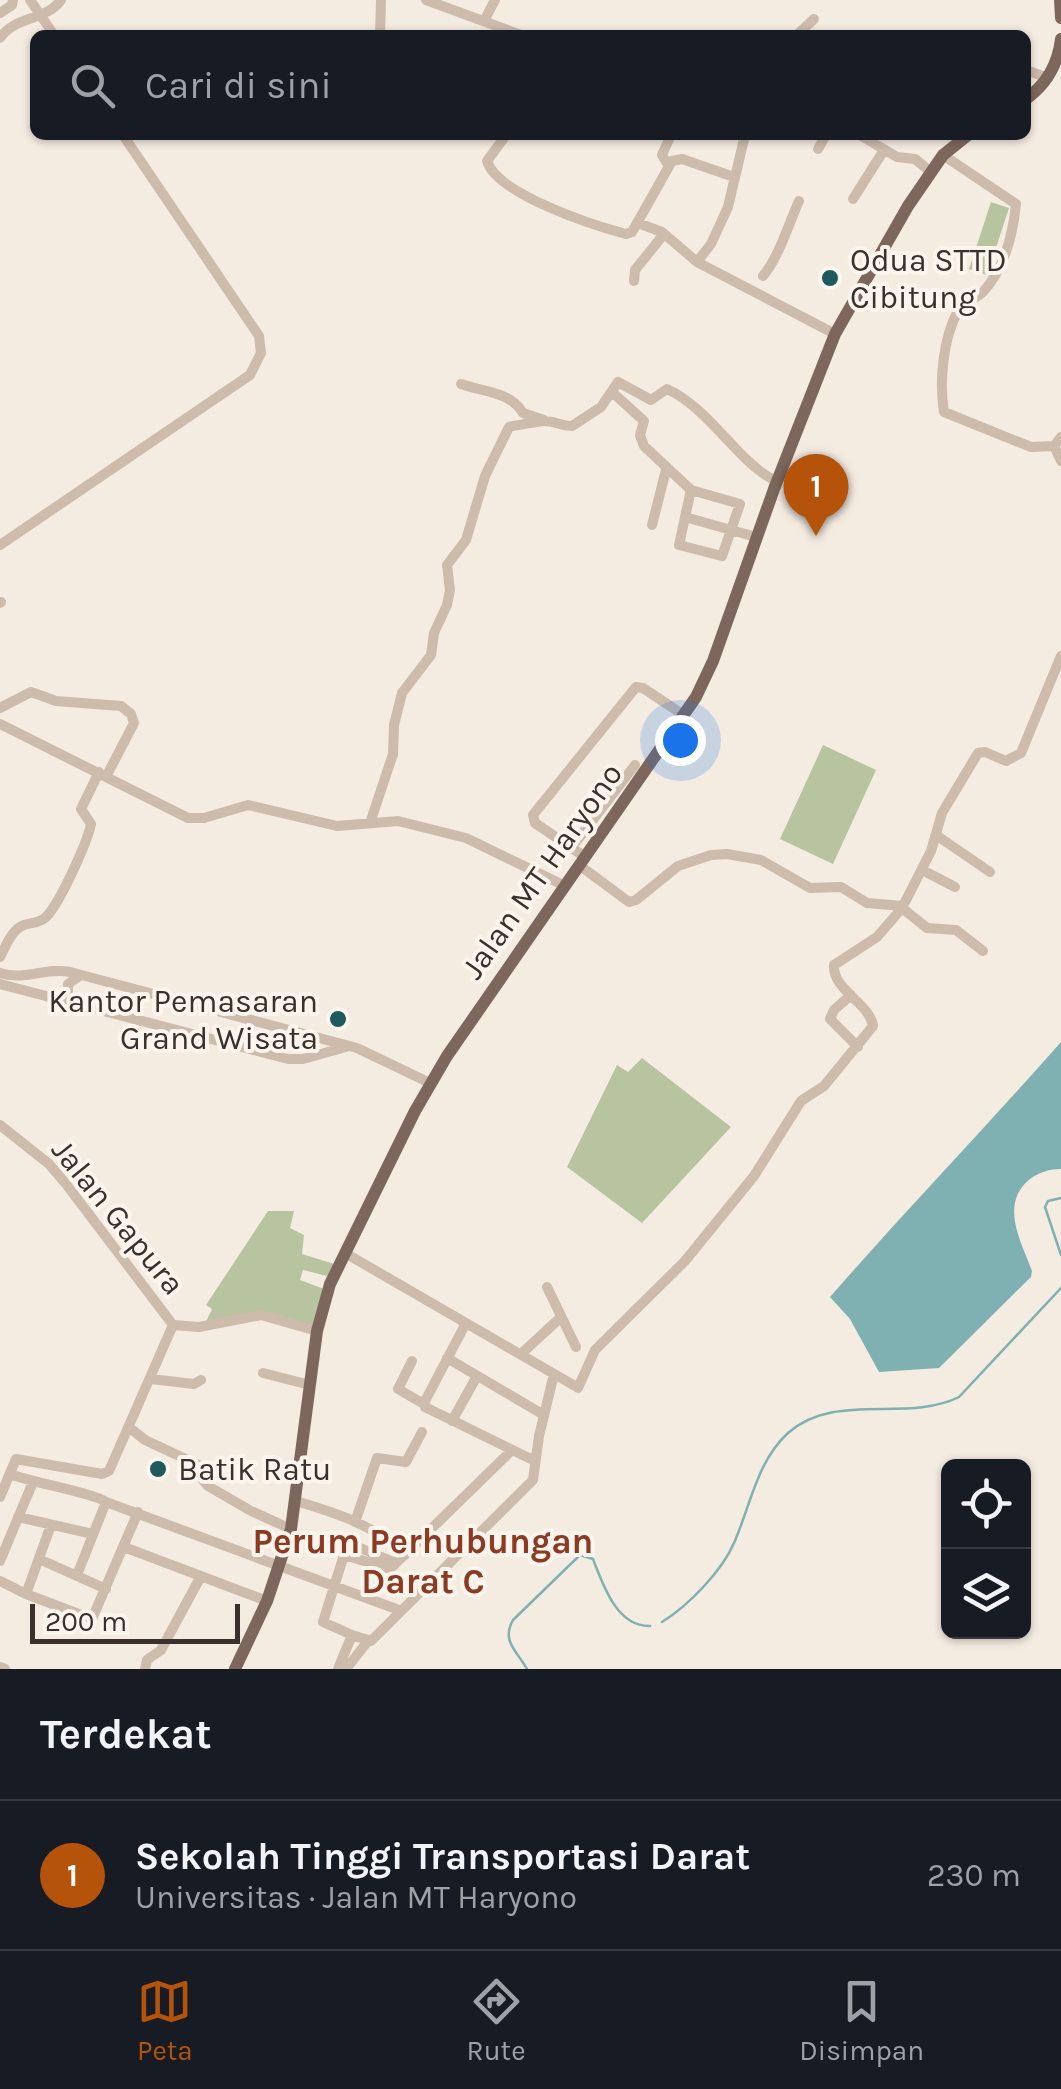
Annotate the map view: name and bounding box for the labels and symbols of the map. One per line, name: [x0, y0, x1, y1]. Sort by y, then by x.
place label: Odua STTD Cibitung: [850, 242, 1007, 316]
marker: Odua STTD Cibitung: [819, 267, 841, 289]
pin: 1: [784, 454, 848, 536]
your location: [655, 715, 706, 766]
street label: Jalan MT Haryono: [454, 756, 630, 986]
place label: Kantor Pemasaran Grand Wisata: [48, 983, 318, 1057]
marker: Kantor Pemasaran Grand Wisata: [327, 1008, 349, 1030]
street label: Jalan Gapura: [44, 1132, 192, 1302]
place label: Batik Ratu: [178, 1451, 331, 1488]
marker: Batik Ratu: [147, 1458, 169, 1480]
district label: Perum Perhubungan Darat C: [253, 1521, 593, 1602]
scale bar: [30, 1599, 240, 1644]

